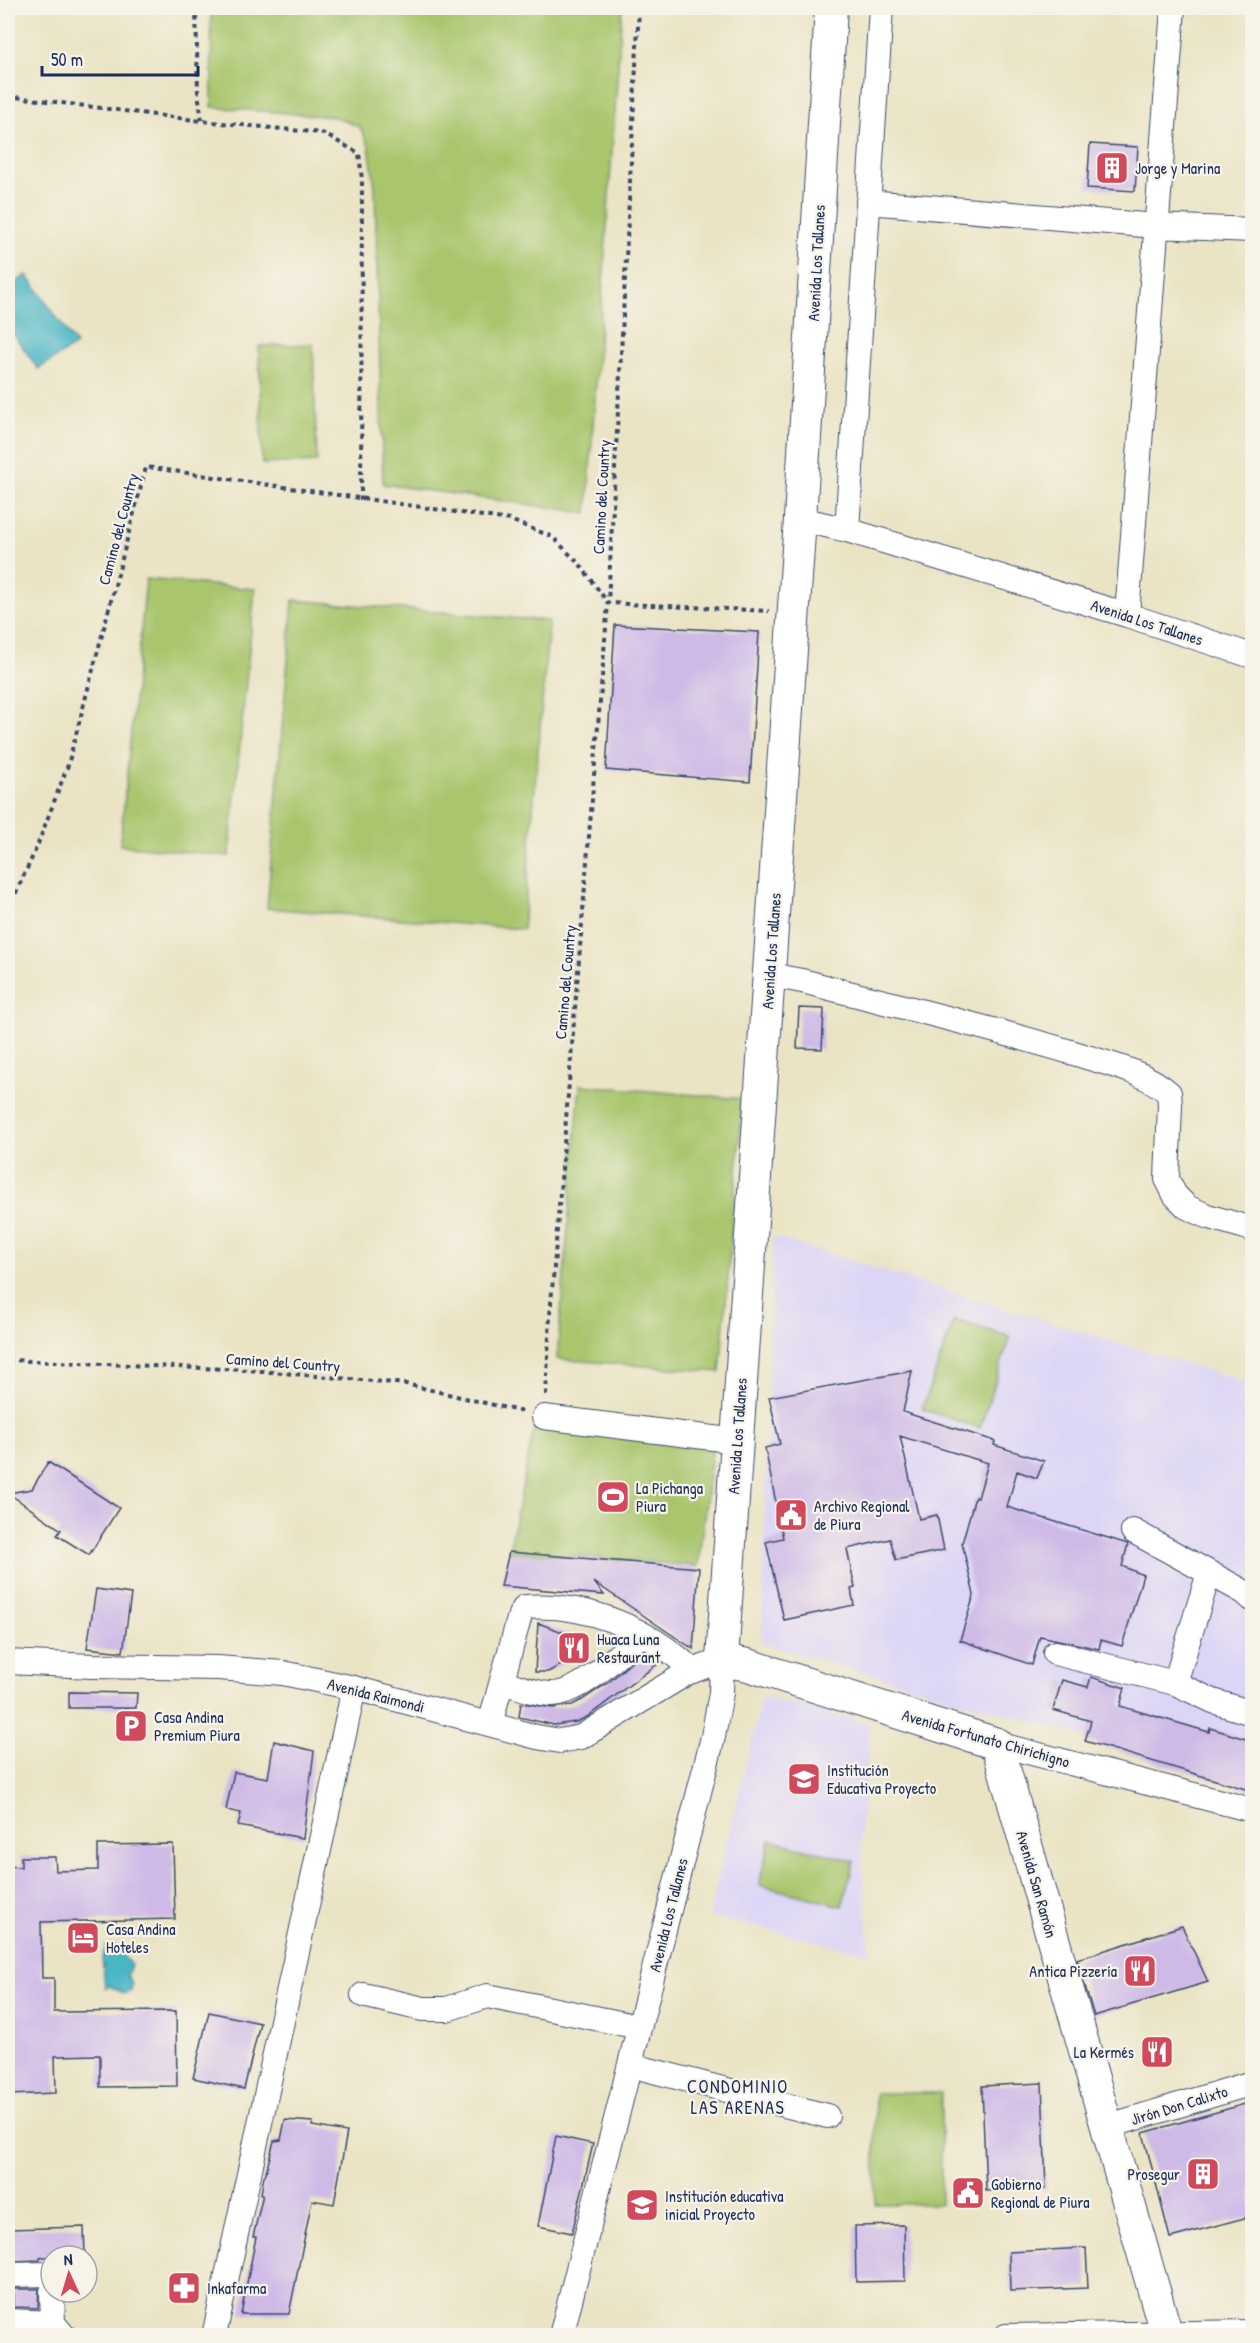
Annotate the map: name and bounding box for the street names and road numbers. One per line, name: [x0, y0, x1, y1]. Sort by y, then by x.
street label: Avenida Los Tallanes: [802, 204, 830, 322]
street label: Camino del Country: [587, 439, 615, 555]
street label: Camino del Country: [93, 471, 144, 587]
street label: Avenida Los Tallanes: [1088, 594, 1206, 650]
street label: Avenida Los Tallanes: [756, 892, 786, 1010]
street label: Camino del Country: [549, 924, 581, 1040]
street label: Camino del Country: [225, 1347, 341, 1377]
street label: Avenida Los Tallanes: [722, 1377, 752, 1495]
street label: Avenida Raimondi: [325, 1672, 427, 1718]
street label: Avenida Fortunato Chirichigno: [900, 1704, 1073, 1773]
street label: Avenida San Ramón: [1011, 1828, 1063, 1940]
street label: Avenida Los Tallanes: [643, 1856, 693, 1974]
street label: Jirón Don Calixto: [1128, 2080, 1231, 2130]

